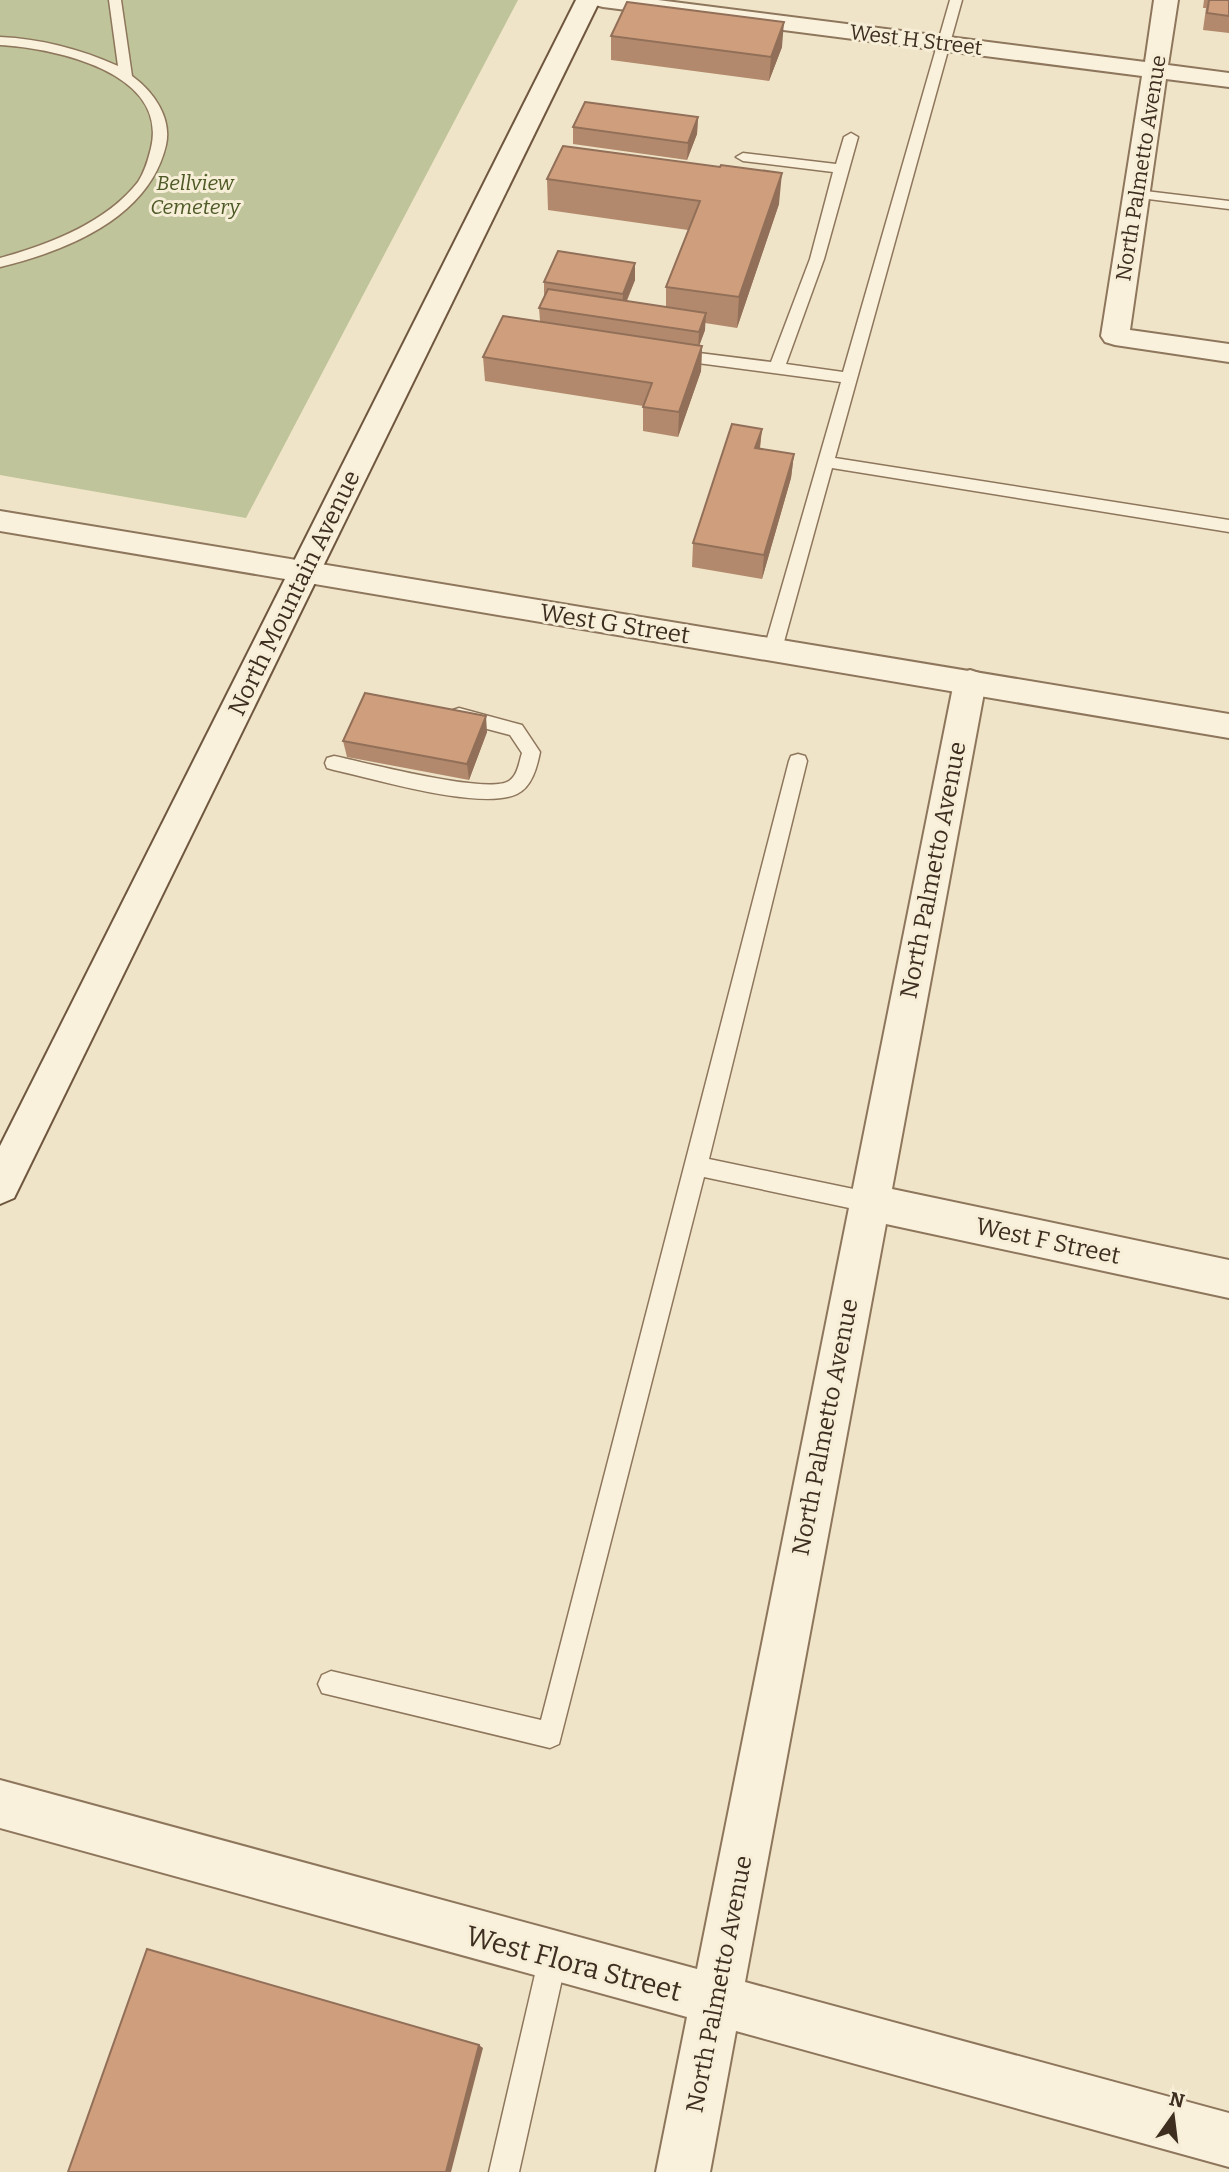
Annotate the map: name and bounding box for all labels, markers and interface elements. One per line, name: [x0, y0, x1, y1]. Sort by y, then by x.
street label: West H Street: [848, 19, 984, 61]
street label: North Palmetto Avenue: [1110, 53, 1172, 283]
park label: Bellview Cemetery: [150, 170, 241, 220]
street label: North Mountain Avenue: [222, 466, 366, 720]
street label: West G Street: [538, 598, 692, 650]
street label: North Palmetto Avenue: [894, 739, 972, 1001]
street label: West F Street: [973, 1212, 1123, 1270]
street label: North Palmetto Avenue: [786, 1296, 864, 1558]
street label: North Palmetto Avenue: [680, 1853, 758, 2115]
street label: West Flora Street: [462, 1919, 685, 2008]
north arrow: [1138, 2081, 1208, 2151]
text: N: [1167, 2087, 1187, 2113]

